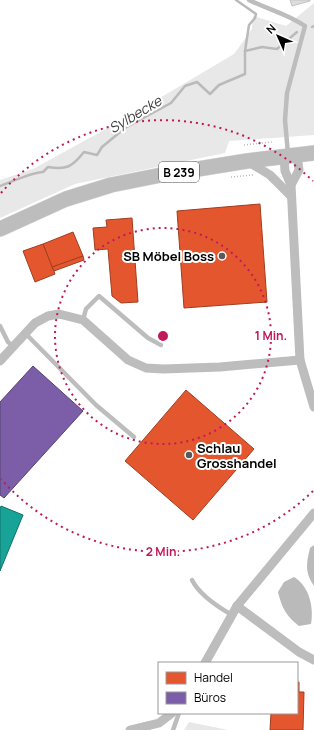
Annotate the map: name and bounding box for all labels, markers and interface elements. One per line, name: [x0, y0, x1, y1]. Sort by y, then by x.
north arrow: [258, 16, 298, 56]
text: N: [262, 20, 279, 37]
water label: Sylbecke: [105, 90, 166, 137]
road number: B 239: [159, 162, 199, 182]
place label: SB Möbel Boss: [123, 247, 214, 265]
marker: SB Möbel Boss: [217, 251, 227, 261]
text: 1 Min.: [255, 327, 287, 344]
centre of rings: [156, 329, 170, 343]
place label: Schlau Grosshandel: [197, 439, 277, 472]
marker: Schlau Grosshandel: [184, 450, 194, 460]
text: 2 Min.: [146, 543, 180, 560]
legend: [158, 662, 298, 714]
text: Handel: [194, 669, 233, 686]
text: Büros: [194, 689, 226, 706]

